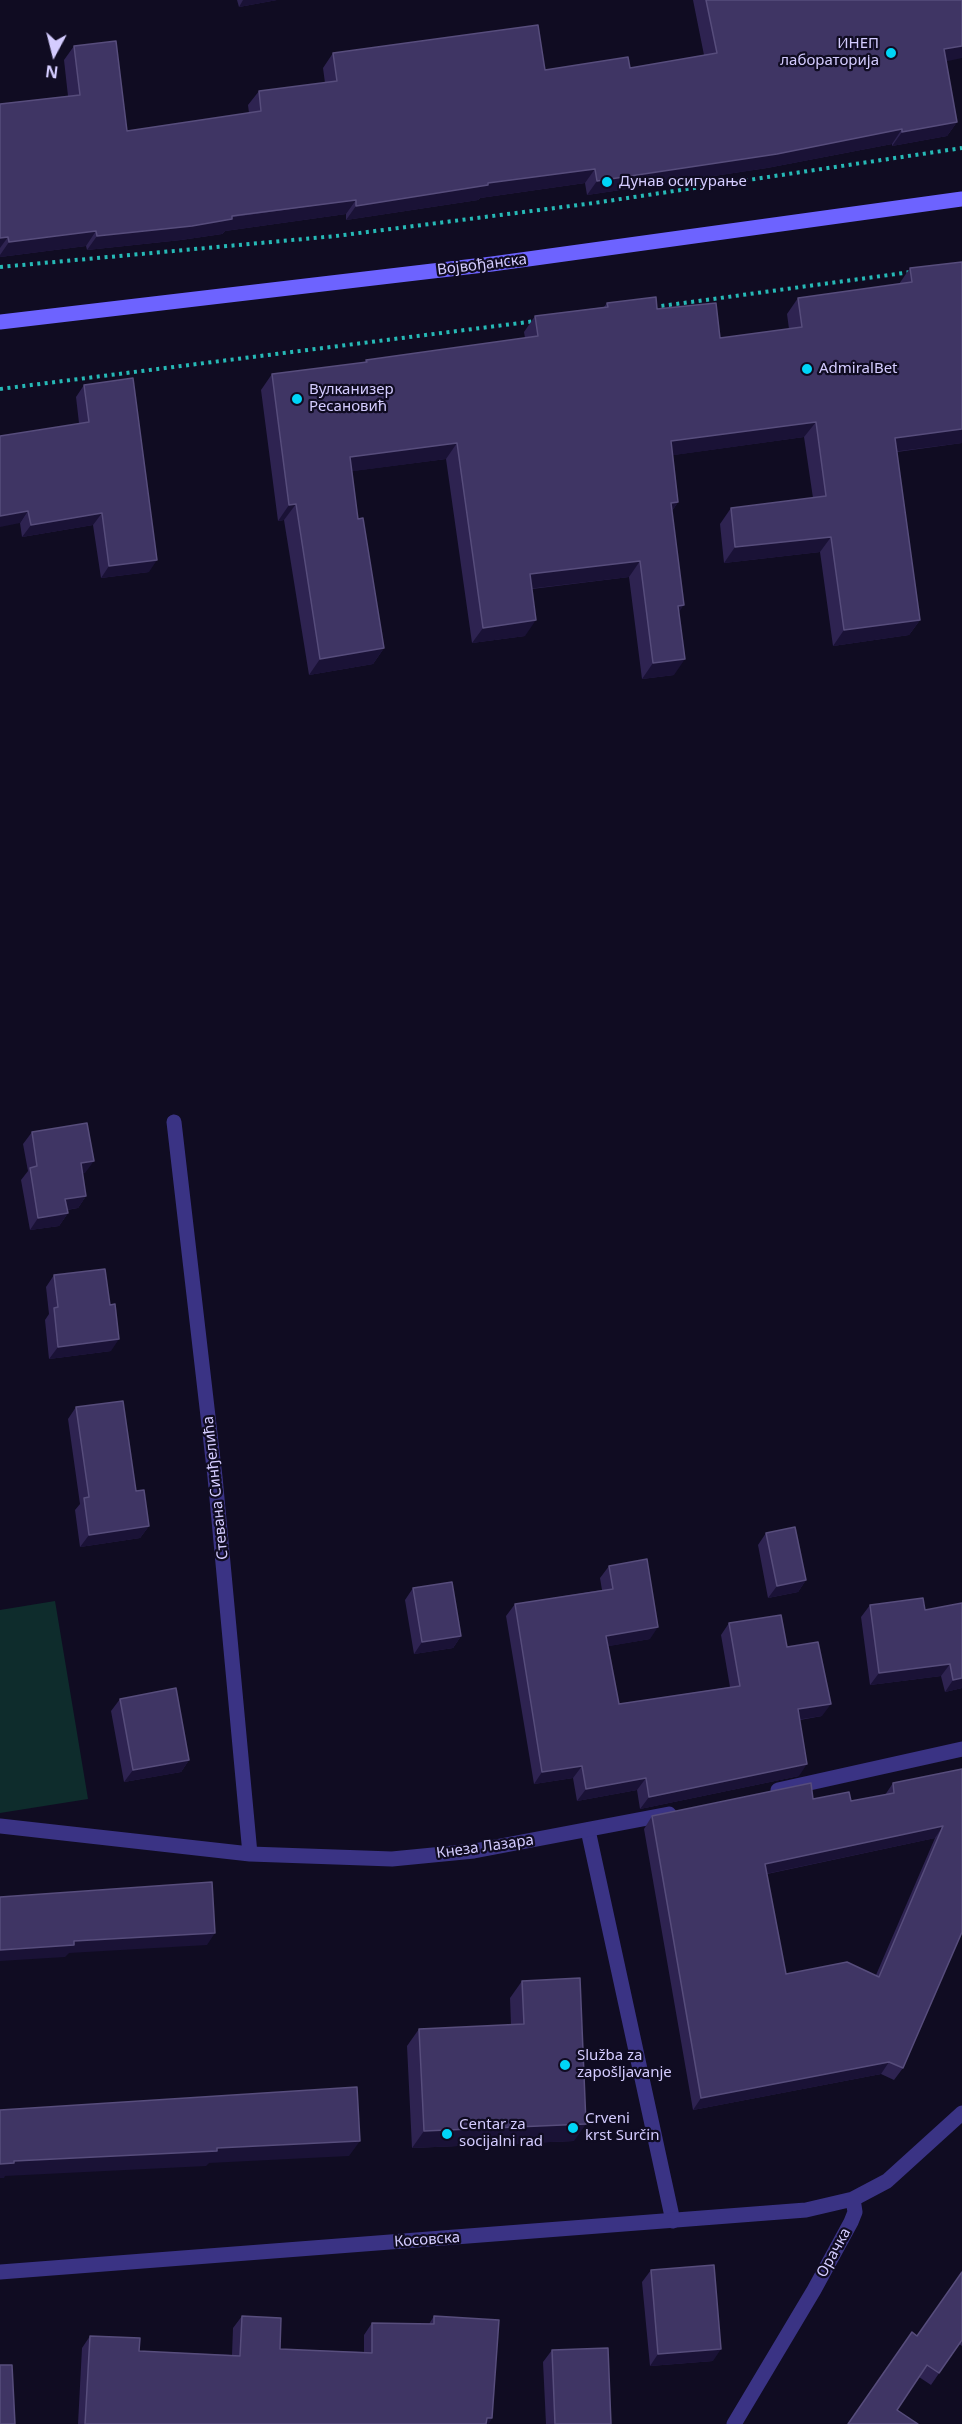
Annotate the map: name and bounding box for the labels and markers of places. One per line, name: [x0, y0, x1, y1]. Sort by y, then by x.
place label: ИНЕП лабораторија: [780, 35, 879, 70]
marker: ИНЕП лабораторија: [884, 46, 898, 60]
place label: Дунав осигурање: [619, 173, 747, 191]
marker: Дунав осигурање: [600, 175, 614, 189]
place label: AdmiralBet: [819, 360, 898, 378]
marker: AdmiralBet: [800, 362, 814, 376]
place label: Вулканизер Ресановић: [309, 381, 394, 416]
marker: Вулканизер Ресановић: [290, 392, 304, 406]
place label: Služba za zapošljavanje: [577, 2047, 672, 2082]
marker: Služba za zapošljavanje: [558, 2058, 572, 2072]
place label: Crveni krst Surčin: [585, 2110, 659, 2145]
place label: Centar za socijalni rad: [459, 2116, 543, 2151]
marker: Crveni krst Surčin: [566, 2121, 580, 2135]
marker: Centar za socijalni rad: [440, 2127, 454, 2141]

